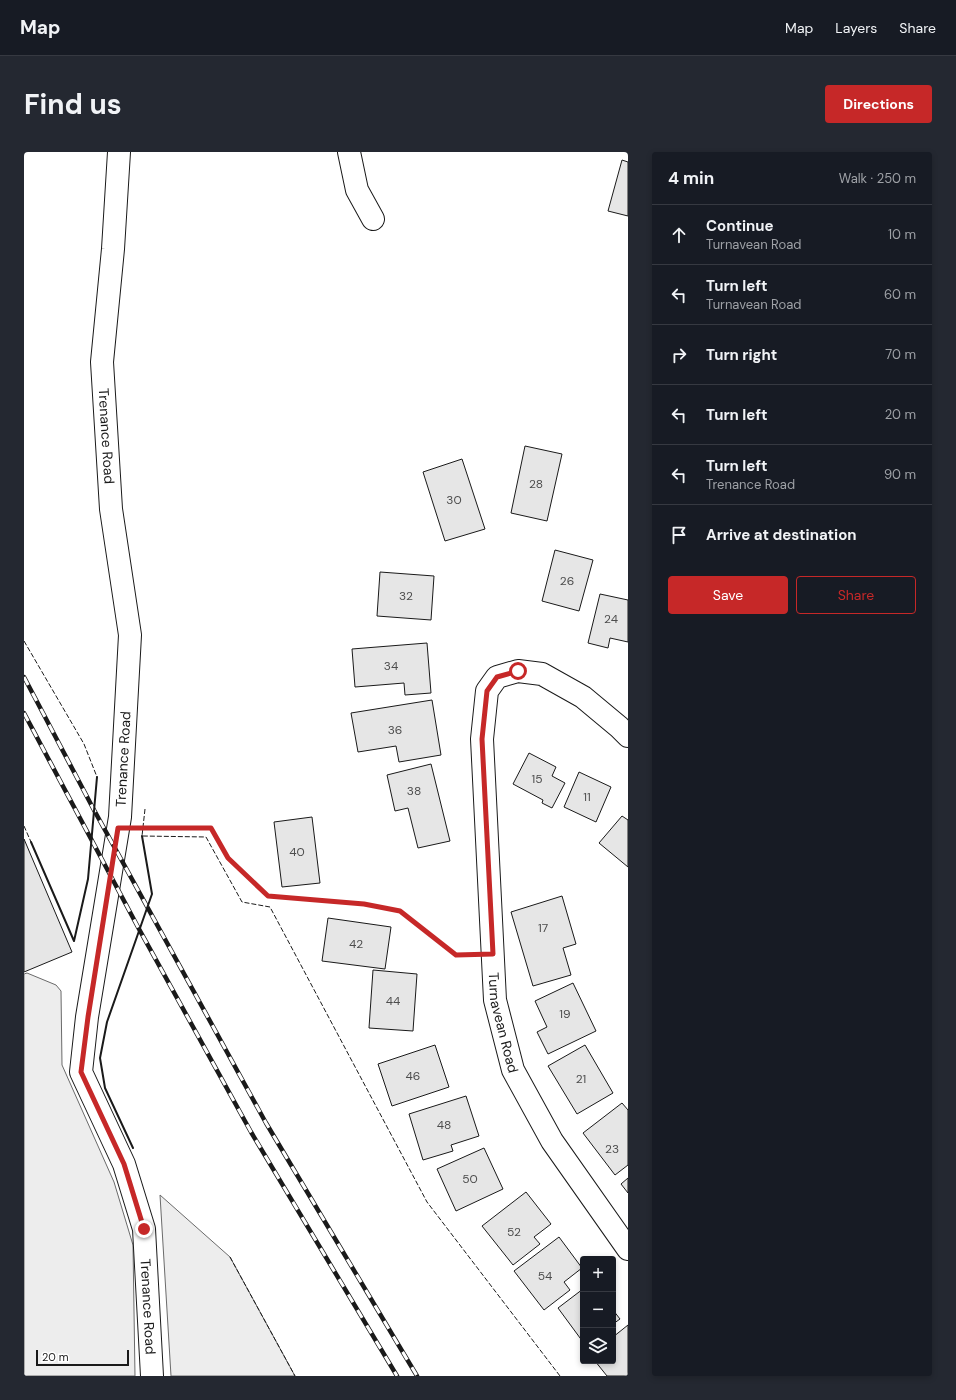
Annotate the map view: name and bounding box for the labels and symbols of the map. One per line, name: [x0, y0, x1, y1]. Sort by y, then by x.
street label: Trenance Road: [95, 388, 118, 485]
house number: 28: [529, 476, 543, 492]
house number: 30: [446, 492, 462, 508]
house number: 26: [560, 573, 574, 589]
house number: 32: [399, 588, 413, 604]
house number: 24: [604, 611, 618, 627]
house number: 34: [384, 658, 398, 674]
route start: [509, 662, 527, 680]
street label: Trenance Road: [112, 711, 134, 807]
house number: 36: [388, 722, 402, 738]
house number: 15: [531, 771, 543, 787]
house number: 38: [407, 783, 421, 799]
house number: 11: [583, 789, 591, 805]
house number: 40: [289, 844, 305, 860]
house number: 17: [538, 920, 548, 936]
house number: 42: [349, 936, 363, 952]
street label: Turnavean Road: [485, 972, 522, 1075]
house number: 44: [386, 993, 400, 1009]
house number: 19: [559, 1006, 571, 1022]
house number: 46: [406, 1068, 420, 1084]
house number: 21: [576, 1071, 586, 1087]
house number: 48: [437, 1117, 451, 1133]
house number: 23: [605, 1141, 619, 1157]
house number: 50: [462, 1171, 478, 1187]
route end: [135, 1220, 153, 1238]
house number: 52: [507, 1224, 521, 1240]
street label: Trenance Road: [137, 1258, 160, 1355]
house number: 54: [538, 1268, 552, 1284]
scale bar: [36, 1348, 129, 1367]

